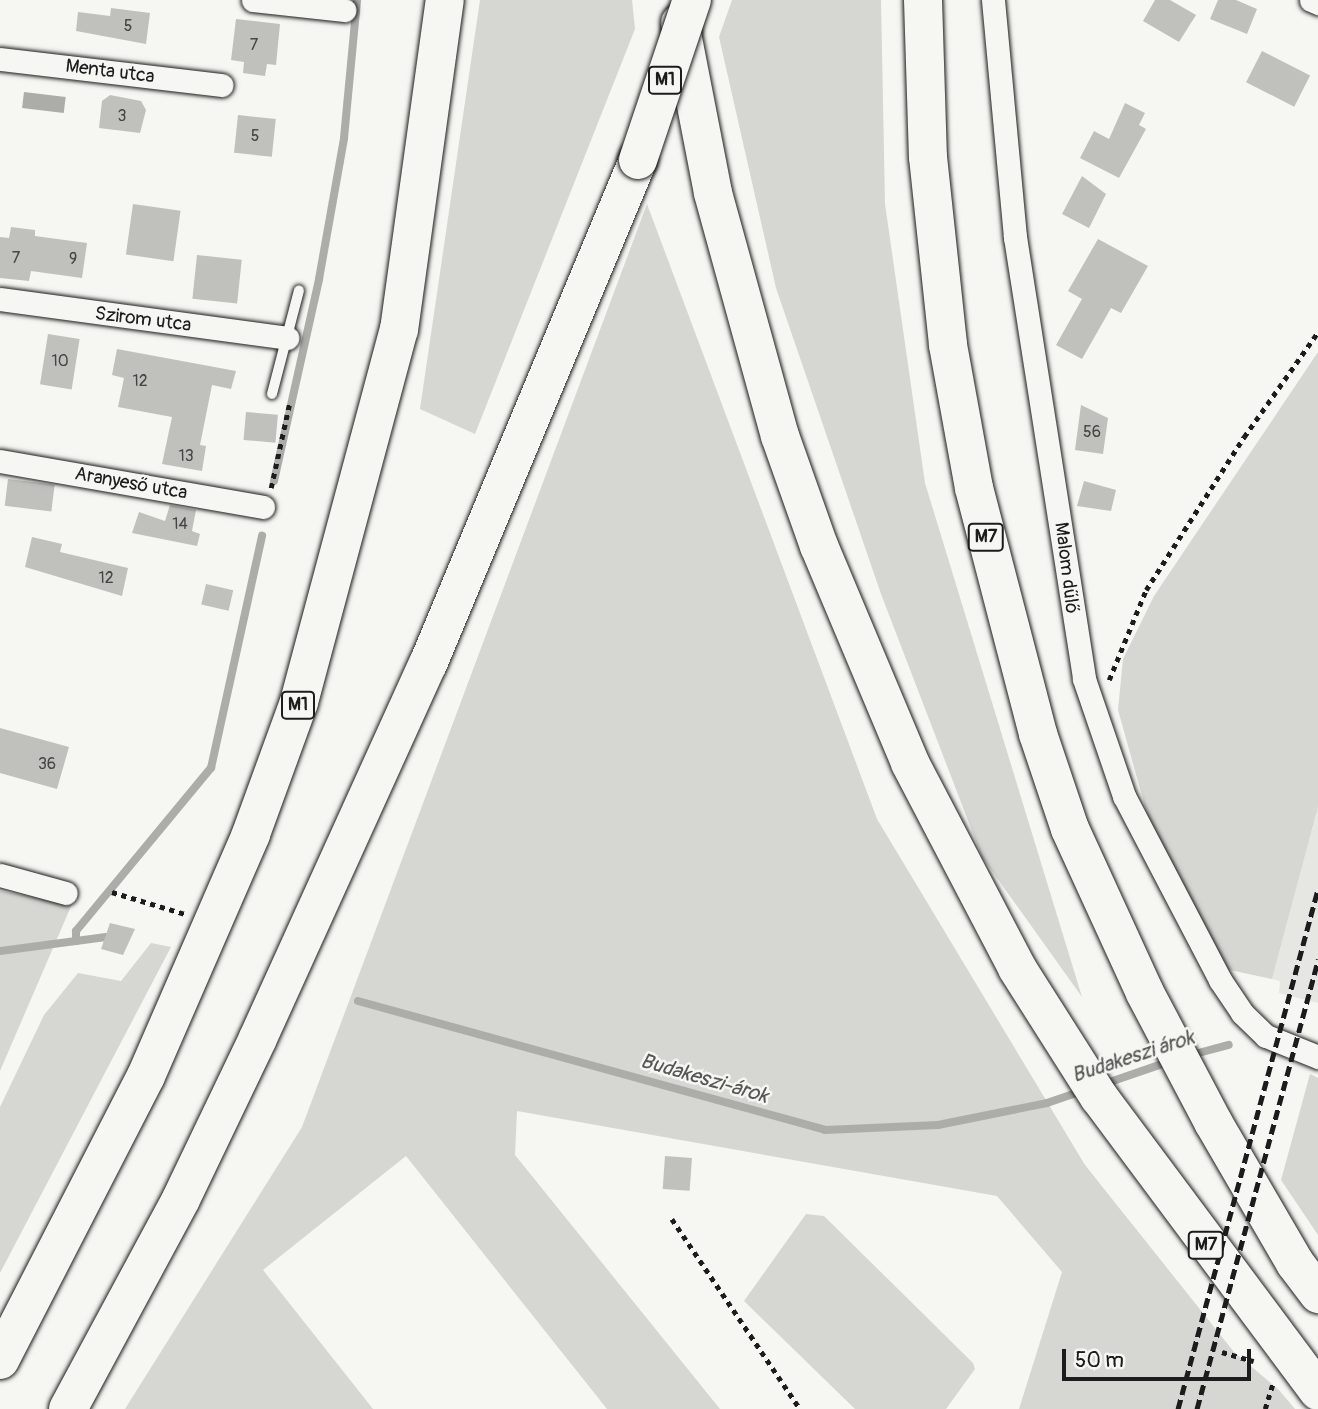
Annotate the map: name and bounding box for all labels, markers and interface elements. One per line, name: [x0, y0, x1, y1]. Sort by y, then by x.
house number: 5: [124, 16, 132, 36]
house number: 7: [250, 35, 258, 55]
street label: Menta utca: [64, 55, 156, 89]
road number: M1: [648, 66, 682, 94]
house number: 3: [118, 106, 126, 126]
house number: 5: [251, 126, 259, 146]
house number: 7: [12, 248, 20, 268]
house number: 9: [69, 249, 77, 269]
street label: Szirom utca: [93, 303, 193, 337]
house number: 10: [51, 351, 69, 371]
house number: 12: [132, 371, 148, 391]
house number: 56: [1083, 422, 1101, 442]
house number: 13: [178, 446, 194, 466]
street label: Aranyeső utca: [73, 463, 189, 505]
house number: 14: [172, 514, 188, 534]
street label: Malom dűlő: [1049, 521, 1083, 615]
road number: M7: [967, 522, 1005, 552]
house number: 12: [98, 568, 114, 588]
road number: M1: [280, 690, 316, 720]
house number: 36: [38, 754, 56, 774]
water label: Budakeszi árok: [1069, 1025, 1197, 1089]
water label: Budakeszi-árok: [637, 1049, 771, 1109]
road number: M7: [1187, 1230, 1225, 1260]
scale bar: [1066, 1336, 1255, 1380]
text: 50 m: [1075, 1347, 1124, 1374]

